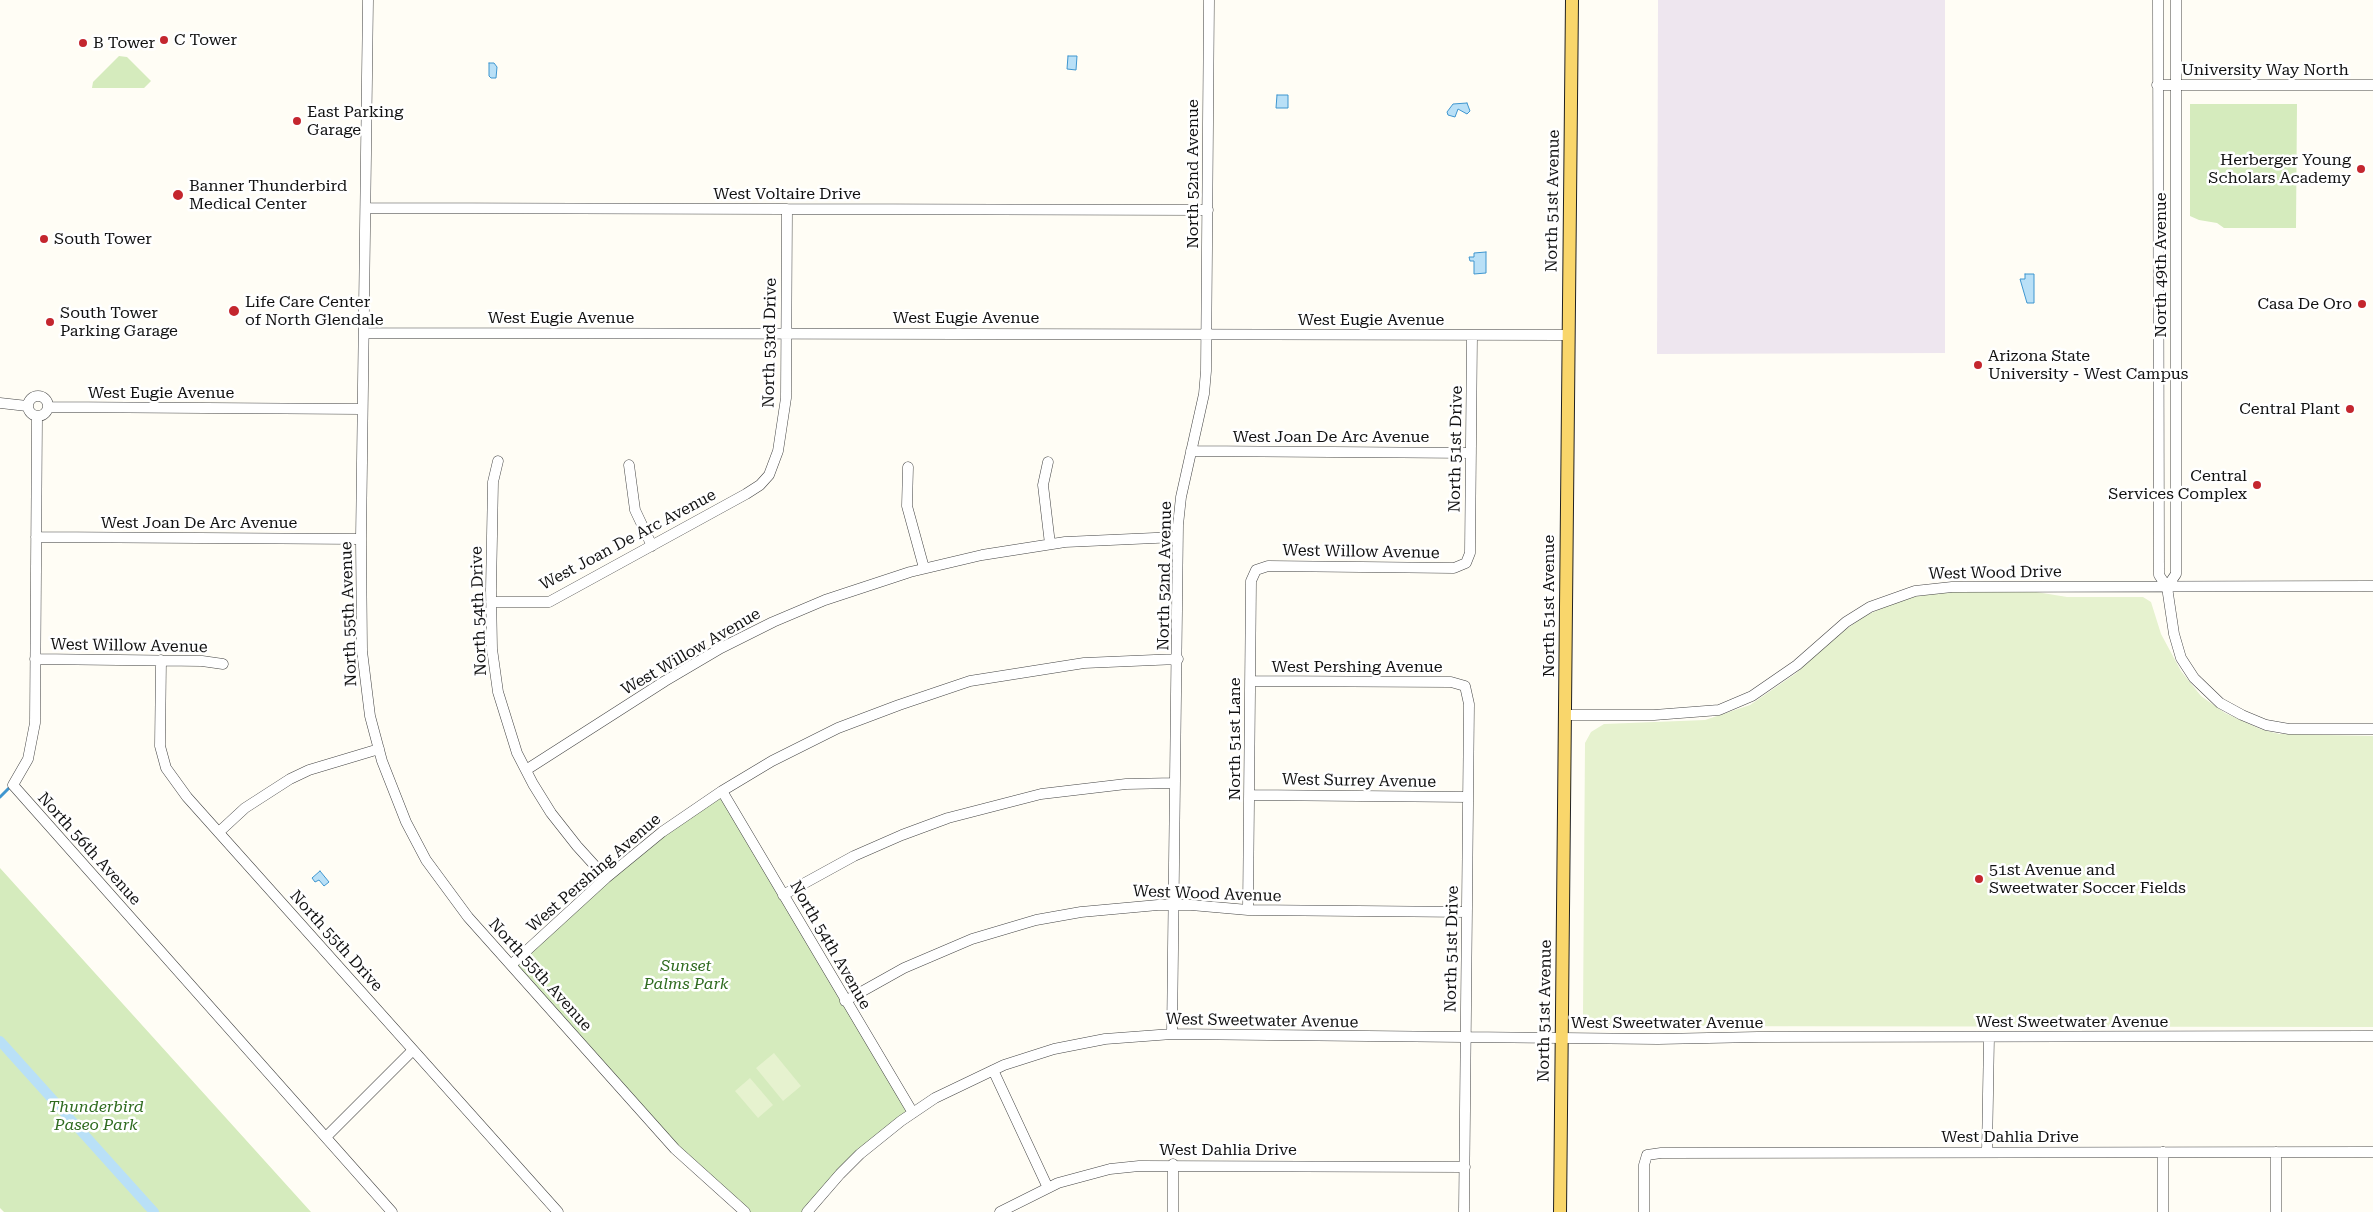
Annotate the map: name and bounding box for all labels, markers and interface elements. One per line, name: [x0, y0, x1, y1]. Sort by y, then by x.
place label: C Tower: [174, 30, 237, 50]
place label: B Tower: [93, 33, 155, 53]
marker: C Tower: [158, 34, 170, 46]
marker: B Tower: [77, 37, 89, 49]
street label: University Way North: [2181, 60, 2349, 80]
street label: North 52nd Avenue: [1183, 99, 1203, 249]
place label: East Parking Garage: [307, 102, 403, 140]
marker: East Parking Garage: [291, 115, 303, 127]
street label: North 51st Avenue: [1542, 130, 1564, 272]
place label: Herberger Young Scholars Academy: [2208, 150, 2351, 188]
marker: Herberger Young Scholars Academy: [2355, 163, 2367, 175]
place label: Banner Thunderbird Medical Center: [189, 176, 347, 214]
street label: West Voltaire Drive: [713, 184, 861, 204]
marker: Banner Thunderbird Medical Center: [171, 188, 185, 202]
street label: North 49th Avenue: [2151, 192, 2171, 338]
place label: South Tower: [54, 229, 152, 249]
marker: South Tower: [38, 233, 50, 245]
street label: North 53rd Drive: [759, 278, 781, 408]
place label: Life Care Center of North Glendale: [245, 292, 384, 330]
place label: Casa De Oro: [2257, 294, 2352, 314]
marker: Casa De Oro: [2356, 298, 2368, 310]
place label: South Tower Parking Garage: [60, 303, 178, 341]
marker: Life Care Center of North Glendale: [227, 304, 241, 318]
street label: West Eugie Avenue: [488, 308, 634, 328]
street label: West Eugie Avenue: [893, 308, 1039, 328]
street label: West Eugie Avenue: [1298, 310, 1444, 330]
marker: South Tower Parking Garage: [44, 316, 56, 328]
place label: Arizona State University - West Campus: [1988, 346, 2188, 384]
marker: Arizona State University - West Campus: [1972, 359, 1984, 371]
street label: West Eugie Avenue: [88, 383, 234, 403]
street label: North 51st Drive: [1445, 385, 1467, 513]
place label: Central Plant: [2239, 399, 2340, 419]
marker: Central Plant: [2344, 403, 2356, 415]
street label: West Joan De Arc Avenue: [1233, 427, 1429, 447]
place label: Central Services Complex: [2108, 466, 2247, 504]
marker: Central Services Complex: [2251, 479, 2263, 491]
street label: West Joan De Arc Avenue: [537, 485, 719, 595]
street label: North 52nd Avenue: [1154, 501, 1176, 651]
street label: West Joan De Arc Avenue: [101, 513, 297, 533]
street label: North 51st Avenue: [1539, 535, 1559, 677]
street label: North 55th Avenue: [337, 541, 361, 687]
street label: West Willow Avenue: [1282, 541, 1440, 563]
street label: North 54th Drive: [467, 546, 491, 676]
street label: West Wood Drive: [1928, 562, 2062, 584]
street label: West Willow Avenue: [618, 604, 764, 700]
street label: West Willow Avenue: [50, 635, 208, 657]
street label: West Pershing Avenue: [1271, 657, 1443, 677]
street label: North 51st Lane: [1225, 677, 1245, 801]
street label: West Surrey Avenue: [1282, 770, 1436, 792]
street label: North 56th Avenue: [33, 789, 145, 909]
street label: West Pershing Avenue: [523, 810, 665, 936]
place label: 51st Avenue and Sweetwater Soccer Fields: [1989, 860, 2186, 898]
marker: 51st Avenue and Sweetwater Soccer Fields: [1973, 873, 1985, 885]
street label: North 54th Avenue: [785, 877, 875, 1013]
street label: West Wood Avenue: [1132, 882, 1282, 906]
street label: North 51st Drive: [1441, 885, 1463, 1013]
street label: North 55th Drive: [285, 886, 387, 996]
street label: North 55th Avenue: [484, 915, 596, 1035]
street label: North 51st Avenue: [1534, 940, 1556, 1082]
park label: Sunset Palms Park: [644, 956, 728, 994]
street label: West Sweetwater Avenue: [1165, 1010, 1359, 1032]
street label: West Sweetwater Avenue: [1976, 1012, 2168, 1032]
street label: West Sweetwater Avenue: [1571, 1013, 1763, 1033]
park label: Thunderbird Paseo Park: [48, 1097, 144, 1135]
street label: West Dahlia Drive: [1941, 1127, 2079, 1147]
street label: West Dahlia Drive: [1159, 1140, 1297, 1160]

